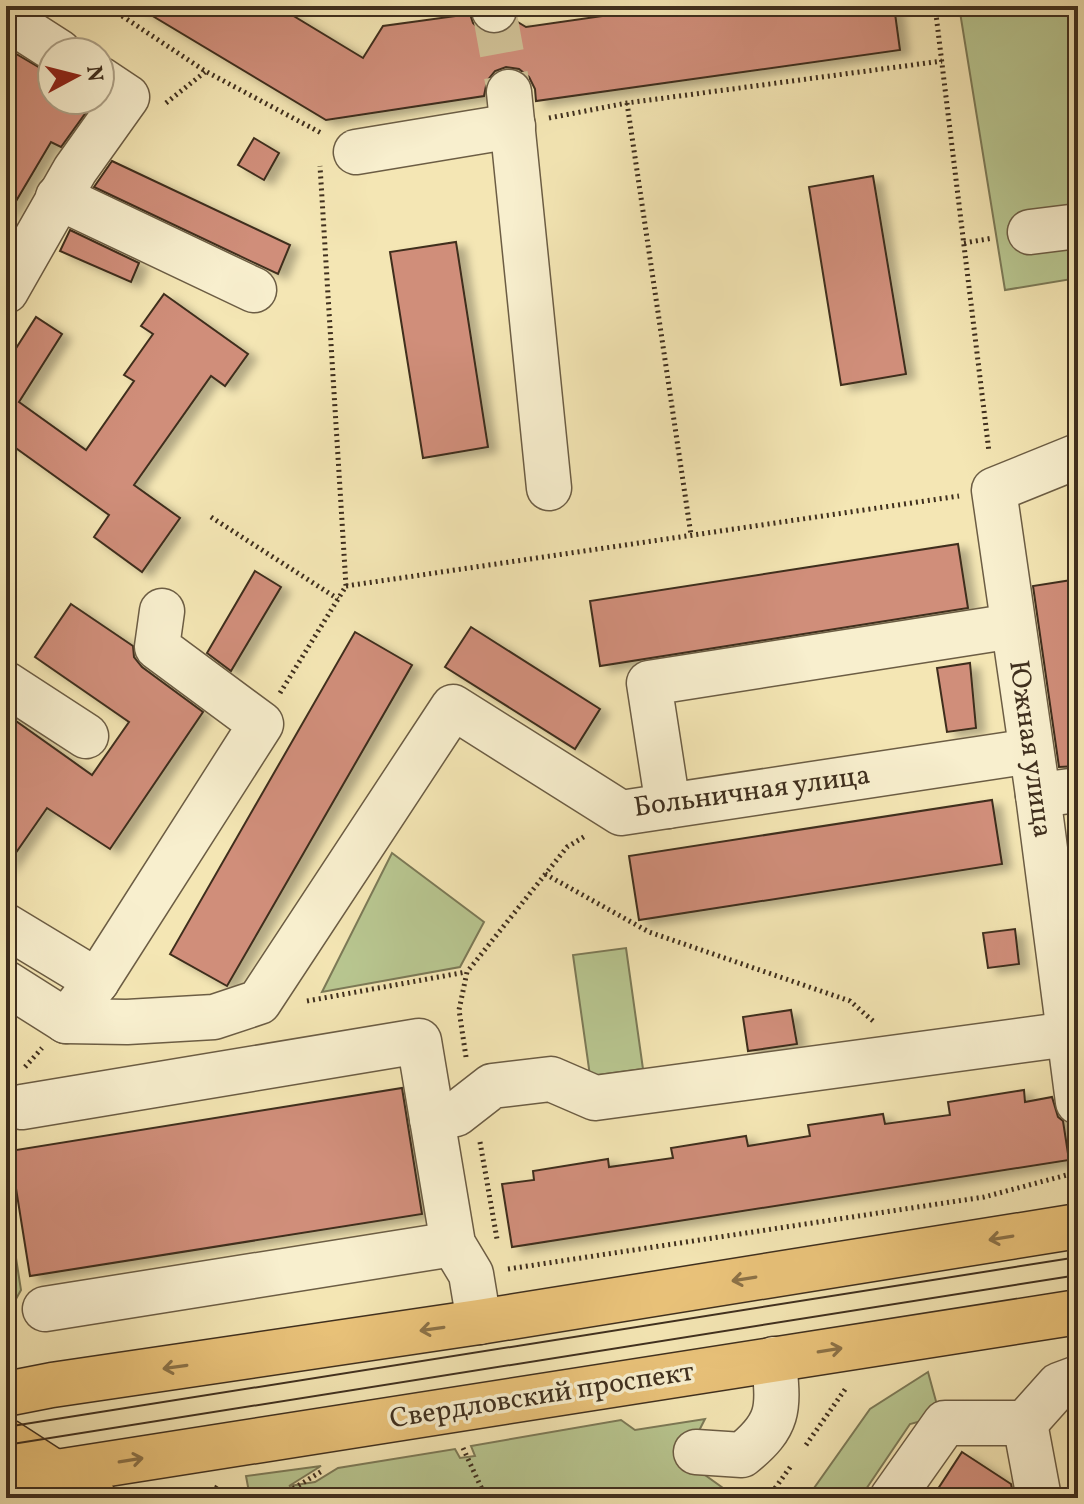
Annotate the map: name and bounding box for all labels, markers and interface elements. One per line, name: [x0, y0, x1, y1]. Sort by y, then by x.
north arrow: [36, 36, 116, 116]
text: N: [77, 64, 110, 84]
street label: Южная улица: [998, 658, 1062, 840]
street label: Больничная улица: [631, 756, 873, 828]
one-way arrow: [989, 1231, 1014, 1246]
one-way arrow: [732, 1273, 757, 1288]
one-way arrow: [420, 1322, 445, 1337]
one-way arrow: [817, 1342, 843, 1357]
street label: Свердловский проспект: [387, 1353, 697, 1439]
one-way arrow: [163, 1360, 188, 1375]
one-way arrow: [118, 1452, 143, 1467]

